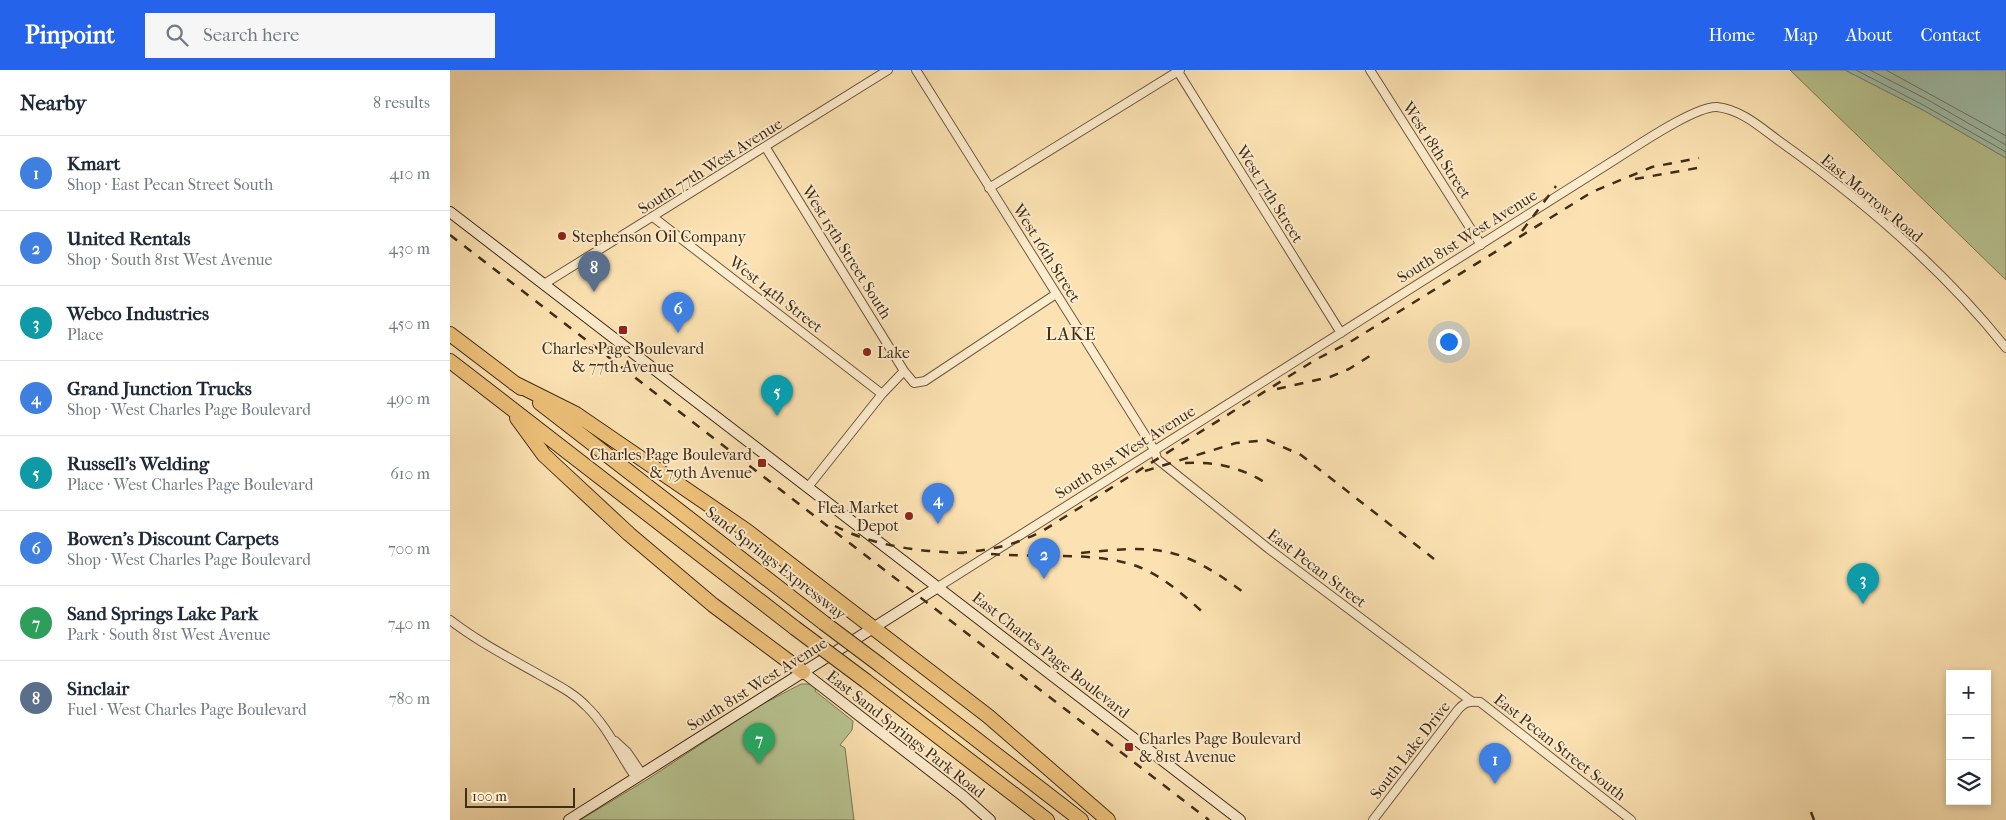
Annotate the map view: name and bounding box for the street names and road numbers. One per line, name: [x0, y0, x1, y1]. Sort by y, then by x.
street label: West 18th Street: [1398, 97, 1476, 202]
street label: South 77th West Avenue: [635, 114, 786, 218]
street label: West 17th Street: [1232, 141, 1308, 247]
street label: East Morrow Road: [1817, 150, 1927, 246]
street label: West 15th Street South: [798, 181, 896, 322]
street label: South 81st West Avenue: [1394, 185, 1541, 287]
street label: West 16th Street: [1009, 200, 1085, 306]
street label: West 14th Street: [725, 251, 827, 336]
street label: South 81st West Avenue: [1052, 401, 1199, 503]
street label: Sand Springs Expressway: [702, 502, 850, 624]
street label: East Pecan Street: [1264, 525, 1370, 612]
street label: East Charles Page Boulevard: [969, 588, 1134, 723]
street label: South 81st West Avenue: [684, 633, 831, 735]
street label: East Sand Springs Park Road: [823, 666, 989, 802]
street label: East Pecan Street South: [1490, 690, 1630, 804]
street label: South Lake Drive: [1366, 697, 1454, 803]

